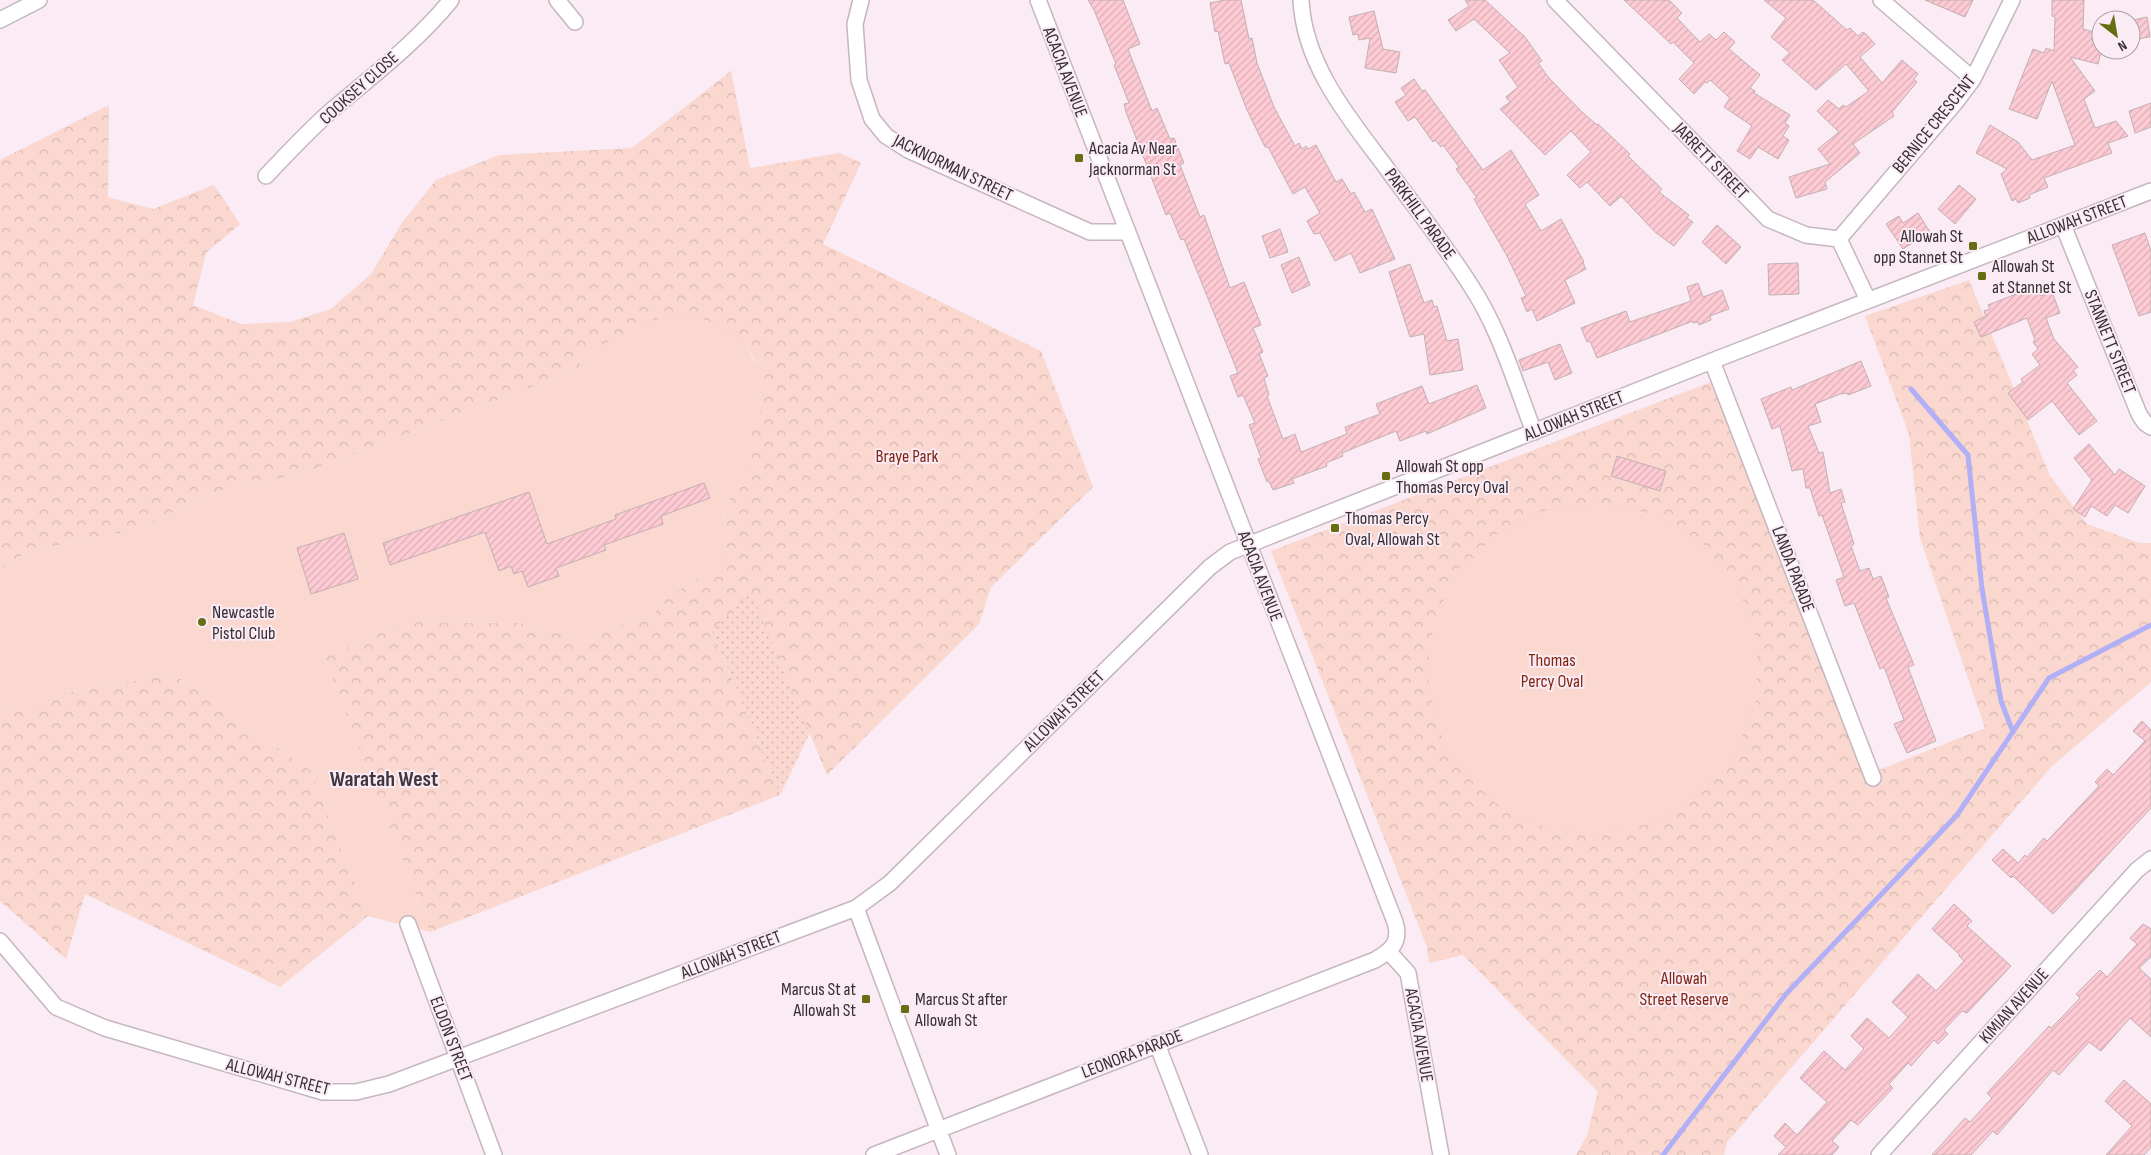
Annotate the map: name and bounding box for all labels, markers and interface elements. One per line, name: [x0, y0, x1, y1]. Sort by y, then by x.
north arrow: [2091, 10, 2141, 60]
street label: ACACIA AVENUE: [1038, 23, 1092, 120]
text: N: [2115, 37, 2130, 55]
street label: COOKSEY CLOSE: [315, 47, 403, 129]
street label: BERNICE CRESCENT: [1888, 71, 1980, 177]
street label: JARRETT STREET: [1669, 118, 1753, 204]
street label: JACKNORMAN STREET: [889, 130, 1016, 206]
place label: Acacia Av Near Jacknorman St: [1088, 138, 1177, 180]
marker: Acacia Av Near Jacknorman St: [1073, 152, 1085, 164]
street label: PARKHILL PARADE: [1380, 164, 1460, 264]
street label: ALLOWAH STREET: [2023, 191, 2130, 249]
place label: Allowah St opp Stannet St: [1874, 226, 1964, 268]
marker: Allowah St opp Stannet St: [1967, 240, 1979, 252]
place label: Allowah St at Stannet St: [1991, 256, 2072, 298]
marker: Allowah St at Stannet St: [1976, 270, 1988, 282]
street label: STANNETT STREET: [2080, 287, 2140, 397]
street label: ALLOWAH STREET: [1520, 386, 1627, 446]
park label: Braye Park: [876, 446, 939, 467]
place label: Allowah St opp Thomas Percy Oval: [1395, 456, 1509, 498]
marker: Allowah St opp Thomas Percy Oval: [1380, 470, 1392, 482]
place label: Thomas Percy Oval, Allowah St: [1345, 508, 1440, 550]
marker: Thomas Percy Oval, Allowah St: [1329, 522, 1341, 534]
street label: LANDA PARADE: [1767, 523, 1819, 615]
street label: ACACIA AVENUE: [1233, 527, 1287, 624]
place label: Newcastle Pistol Club: [212, 602, 276, 644]
marker: Newcastle Pistol Club: [196, 616, 208, 628]
park label: Thomas Percy Oval: [1521, 650, 1583, 692]
street label: ALLOWAH STREET: [1018, 666, 1109, 757]
district label: Waratah West: [330, 766, 438, 793]
street label: ALLOWAH STREET: [677, 926, 784, 984]
street label: KIMIAN AVENUE: [1975, 964, 2053, 1048]
park label: Allowah Street Reserve: [1639, 968, 1729, 1010]
place label: Marcus St at Allowah St: [781, 979, 857, 1021]
street label: ACACIA AVENUE: [1400, 985, 1438, 1084]
place label: Marcus St after Allowah St: [914, 989, 1007, 1031]
marker: Marcus St at Allowah St: [860, 993, 872, 1005]
street label: ELDON STREET: [425, 994, 477, 1084]
marker: Marcus St after Allowah St: [899, 1003, 911, 1015]
street label: LEONORA PARADE: [1079, 1025, 1185, 1083]
street label: ALLOWAH STREET: [223, 1054, 332, 1100]

